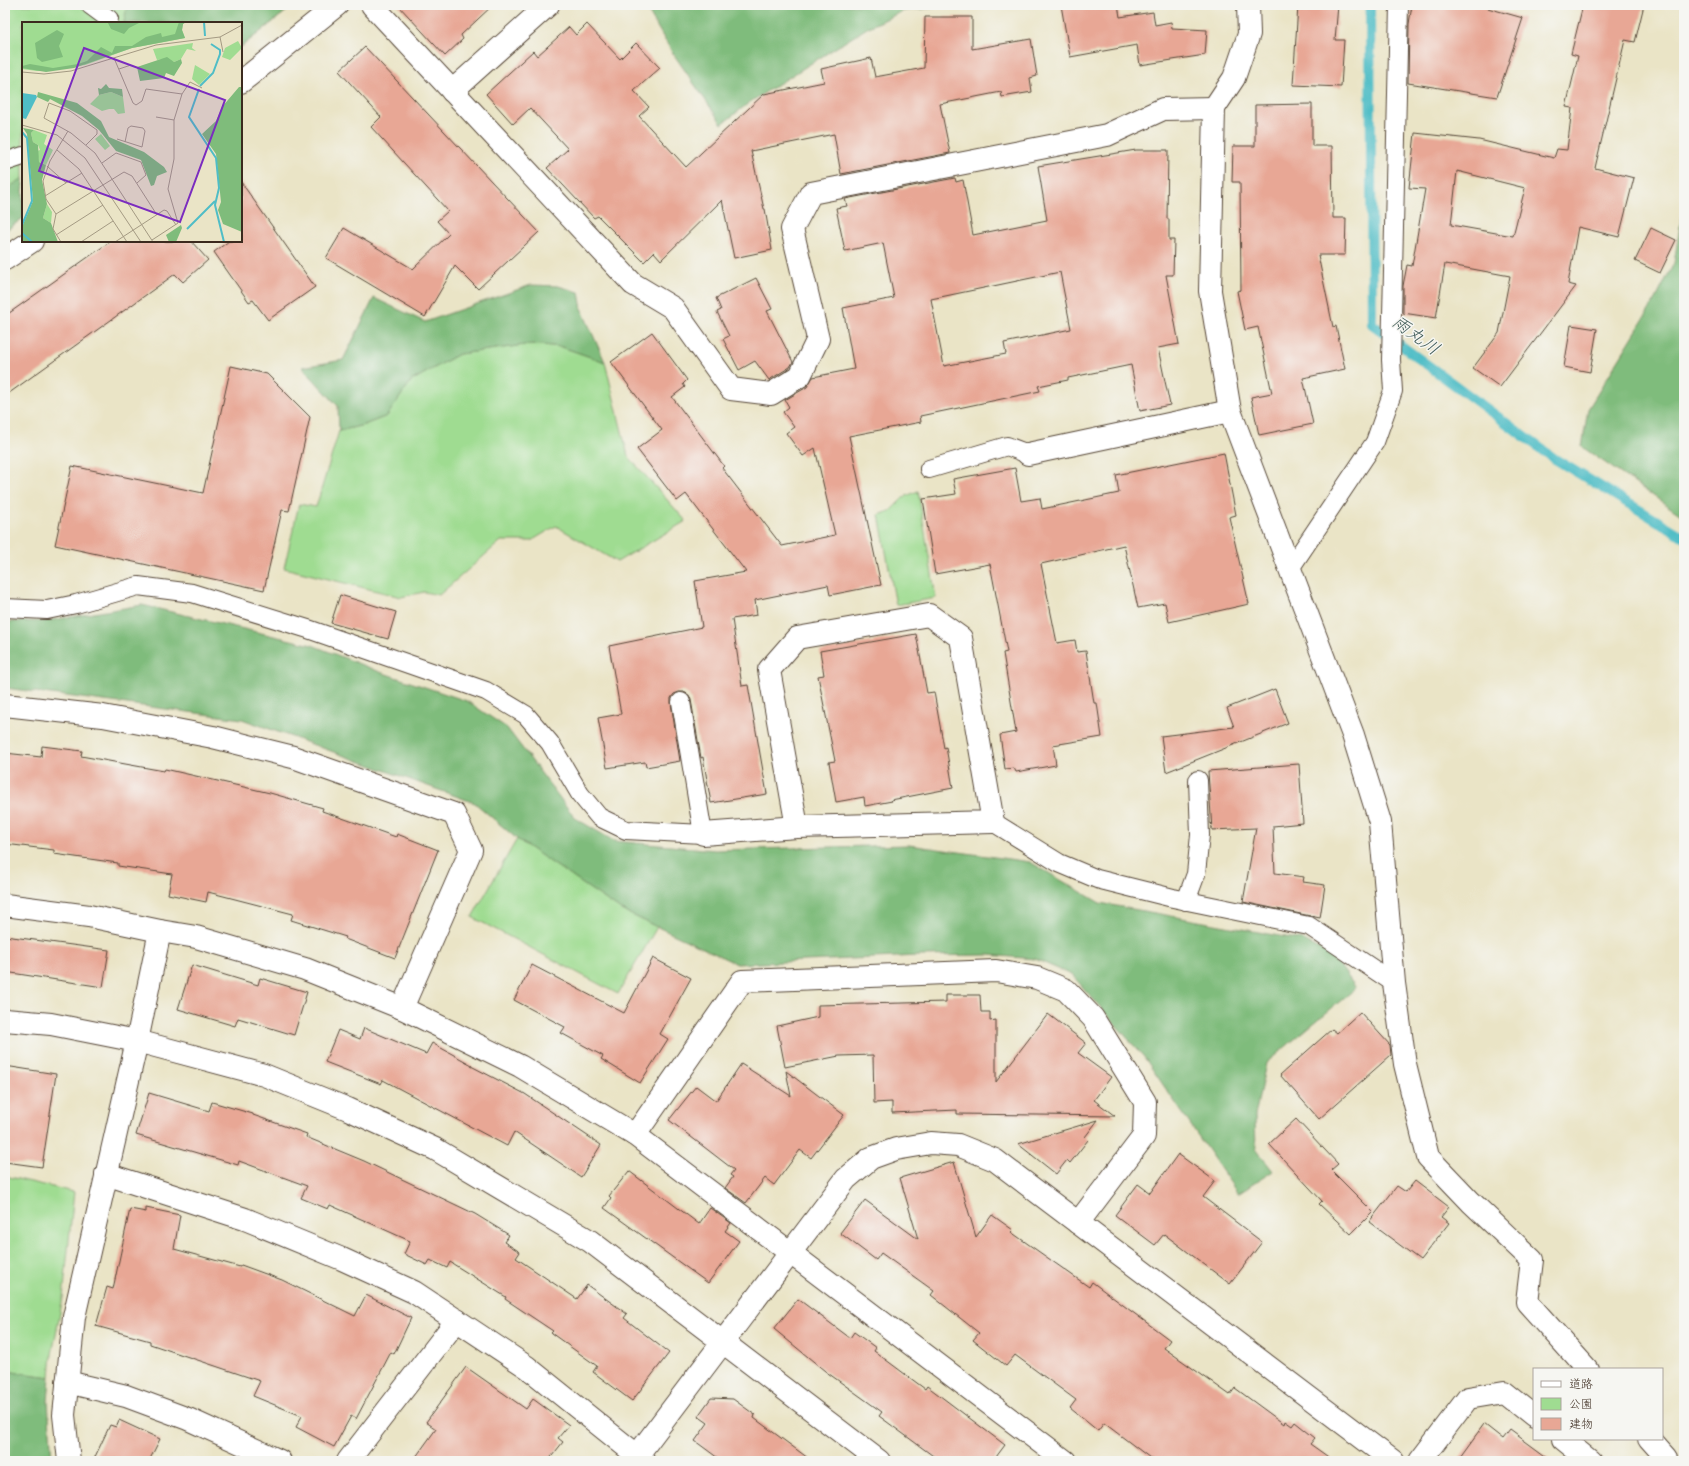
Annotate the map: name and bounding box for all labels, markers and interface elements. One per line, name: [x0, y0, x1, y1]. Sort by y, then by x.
inset map: [22, 22, 242, 242]
water label: 雨丸川: [1388, 310, 1444, 360]
legend: [1533, 1368, 1663, 1440]
text: 道路: [1569, 1376, 1593, 1392]
text: 公園: [1569, 1396, 1593, 1412]
text: 建物: [1569, 1416, 1593, 1432]

